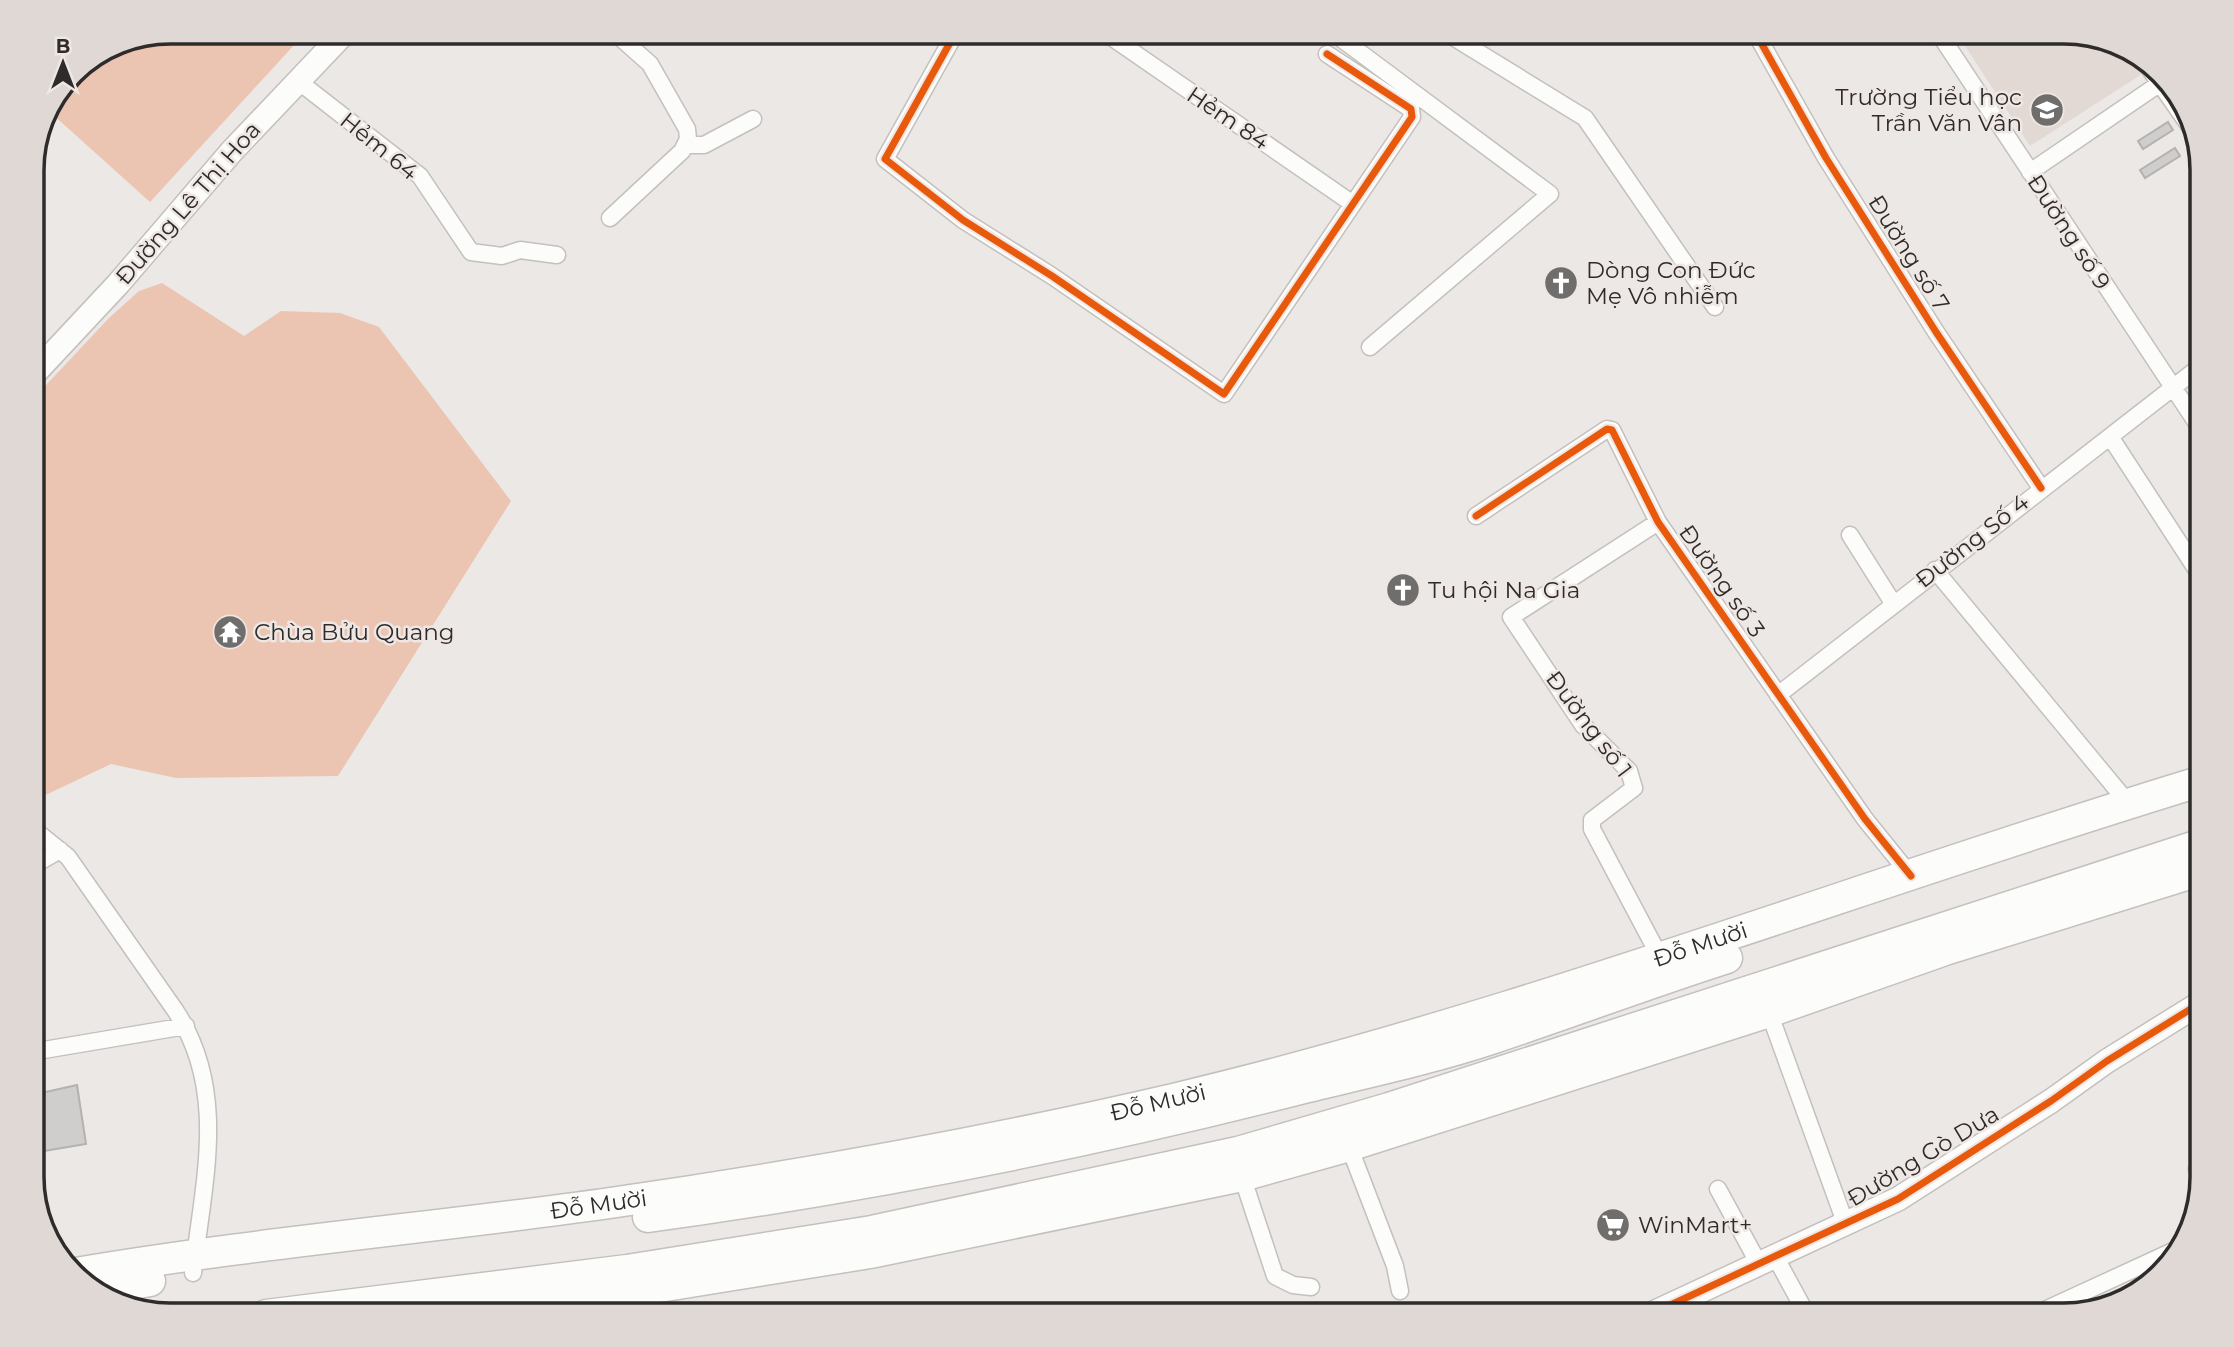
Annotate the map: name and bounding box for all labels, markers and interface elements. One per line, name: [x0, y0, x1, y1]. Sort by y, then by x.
north arrow: [28, 28, 98, 98]
text: B: [56, 35, 70, 58]
street label: Hẻm 84: [1182, 80, 1274, 156]
place label: Trường Tiểu học Trần Văn Vân: [1835, 83, 2022, 137]
school or university icon: Trường Tiểu học Trần Văn Vân: [2028, 91, 2066, 129]
street label: Hẻm 64: [334, 106, 424, 186]
street label: Đường Lê Thị Hoa: [110, 116, 266, 290]
street label: Đường số 9: [2021, 169, 2117, 295]
street label: Đường số 7: [1862, 190, 1956, 316]
place label: Dòng Con Đức Mẹ Vô nhiễm: [1586, 256, 1756, 310]
church icon: Dòng Con Đức Mẹ Vô nhiễm: [1542, 264, 1580, 302]
street label: Đường Số 4: [1910, 488, 2034, 594]
street label: Đường số 3: [1673, 519, 1771, 643]
church icon: Tu hội Na Gia: [1384, 571, 1422, 609]
place label: Tu hội Na Gia: [1428, 576, 1580, 604]
temple icon: Chùa Bửu Quang: [211, 613, 249, 651]
place label: Chùa Bửu Quang: [254, 618, 455, 646]
street label: Đường số 1: [1540, 665, 1638, 783]
street label: Đỗ Mười: [1650, 916, 1751, 973]
street label: Đỗ Mười: [1108, 1078, 1209, 1127]
street label: Đường Gò Dưa: [1842, 1100, 2004, 1212]
street label: Đỗ Mười: [548, 1184, 649, 1225]
supermarket icon: WinMart+: [1594, 1206, 1632, 1244]
place label: WinMart+: [1638, 1211, 1752, 1239]

